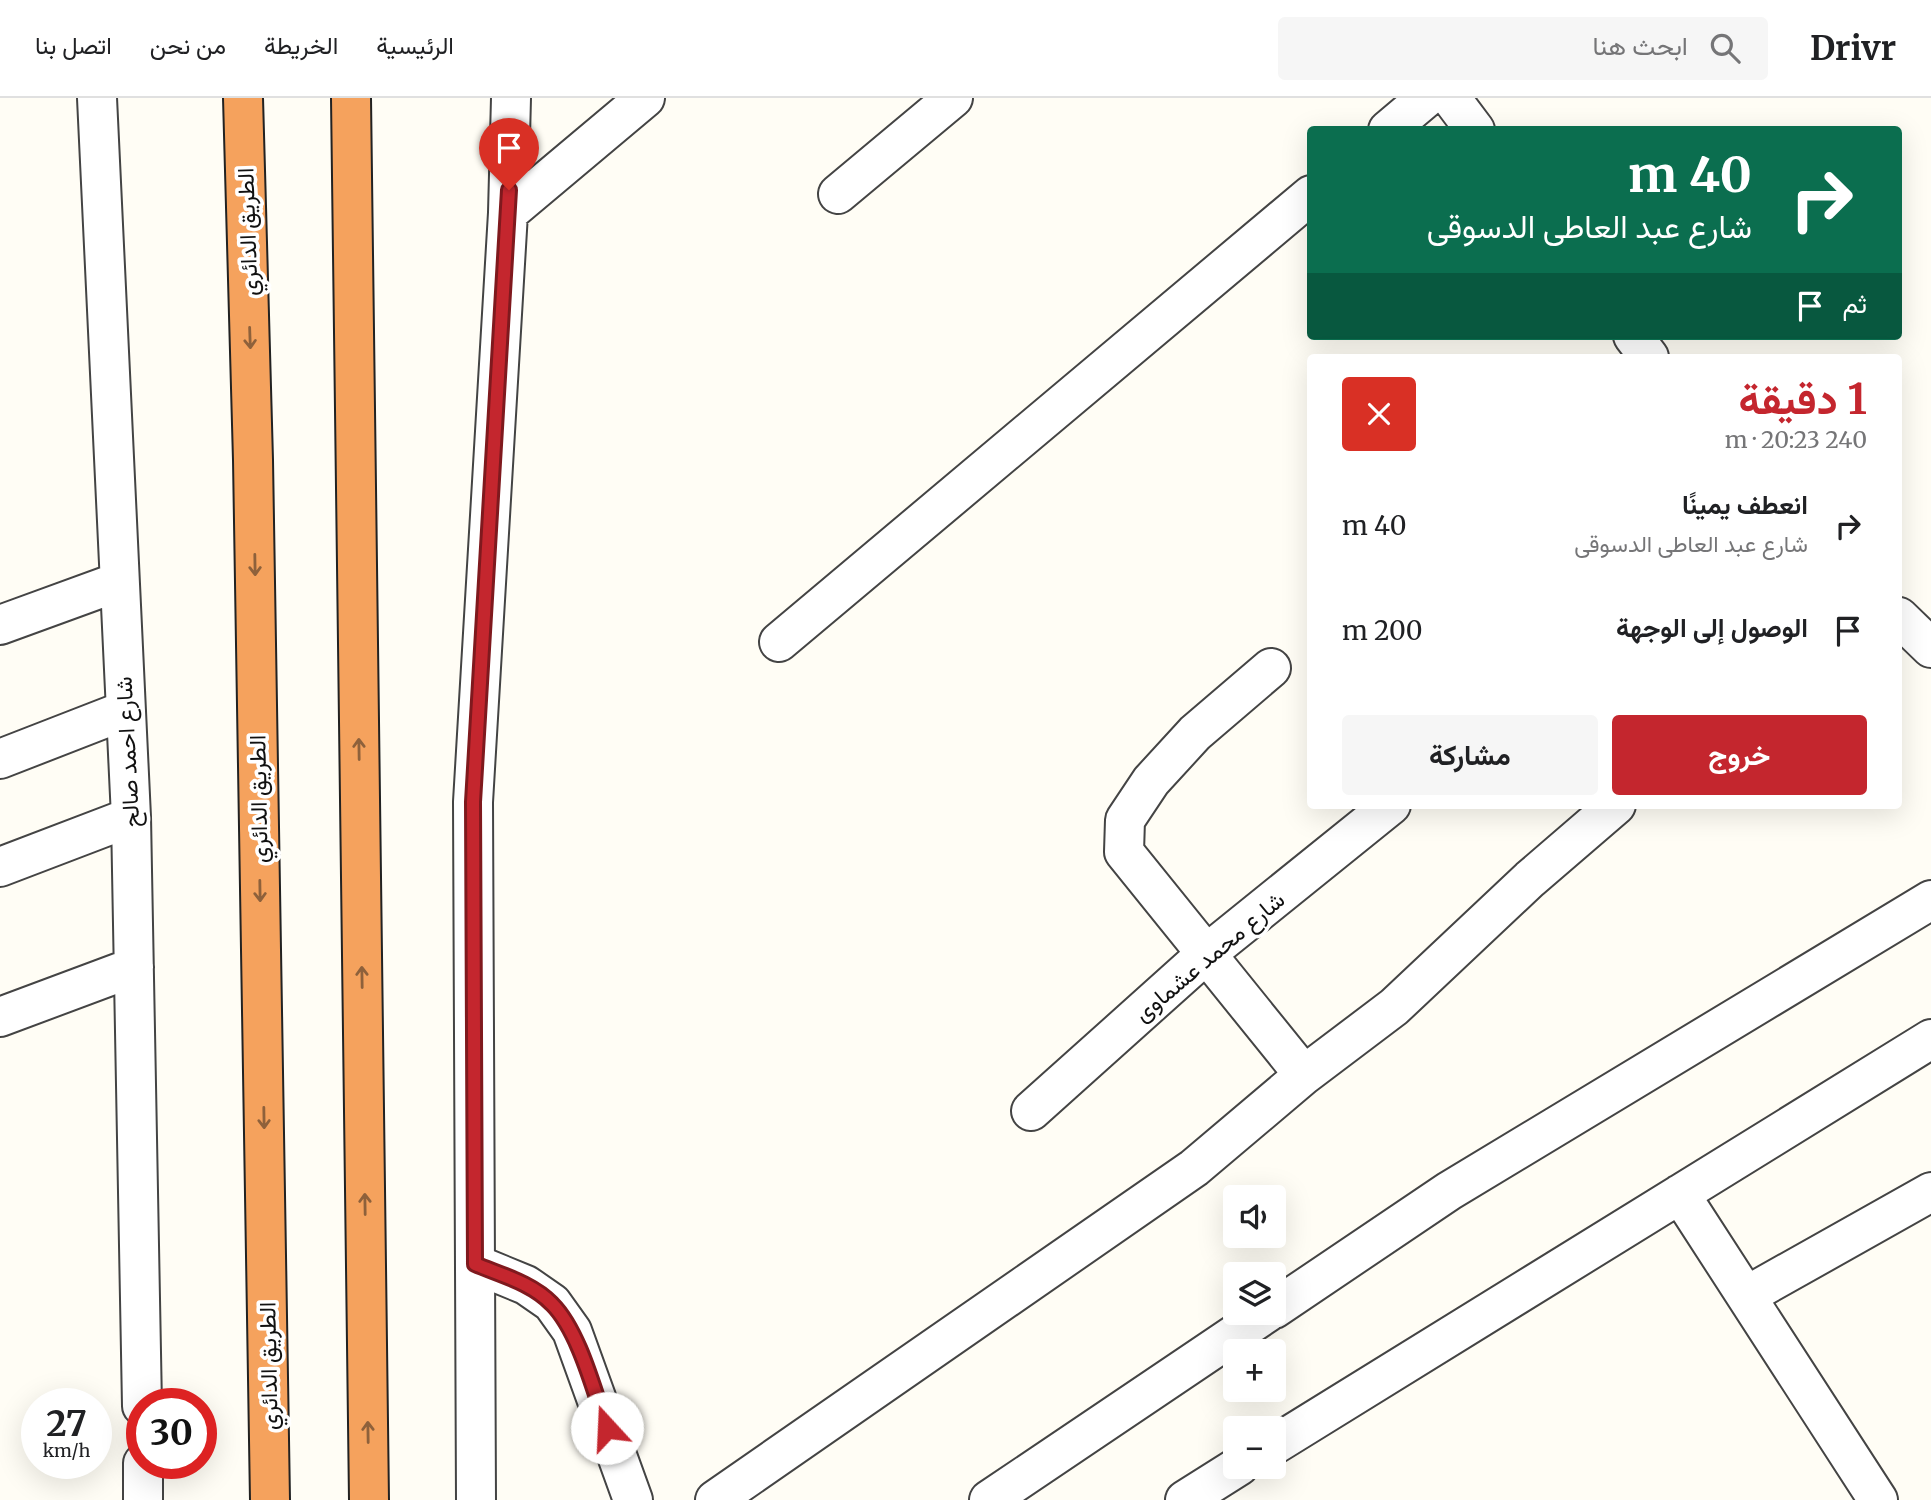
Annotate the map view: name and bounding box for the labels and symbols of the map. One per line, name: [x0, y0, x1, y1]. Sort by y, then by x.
pin: [479, 118, 539, 190]
street label: الطريق الدائري: [230, 167, 269, 297]
one-way arrow: [243, 326, 256, 349]
one-way arrow: [248, 553, 261, 576]
street label: شارع احمد صالح: [109, 676, 147, 828]
street label: الطريق الدائري: [242, 734, 279, 863]
one-way arrow: [352, 738, 366, 761]
one-way arrow: [253, 879, 267, 902]
street label: شارع محمد عشماوى: [1128, 885, 1291, 1029]
one-way arrow: [355, 966, 369, 989]
one-way arrow: [257, 1106, 270, 1129]
one-way arrow: [358, 1193, 372, 1216]
street label: الطريق الدائري: [252, 1301, 289, 1430]
speed limit sign: 30: [126, 1388, 217, 1479]
position arrow: [570, 1391, 644, 1465]
one-way arrow: [361, 1421, 375, 1444]

